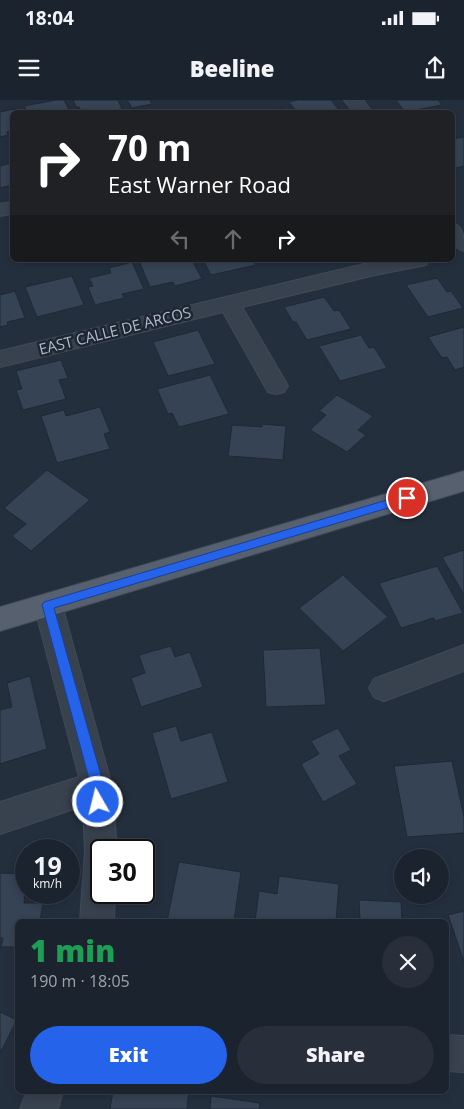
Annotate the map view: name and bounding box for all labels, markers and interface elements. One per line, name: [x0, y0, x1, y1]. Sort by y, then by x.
text: 18:04: [25, 5, 74, 31]
text: Beeline: [190, 53, 274, 83]
icon: menu: [15, 54, 43, 82]
icon: share: [421, 54, 449, 82]
text: 70 m: [108, 124, 191, 171]
icon: right: [25, 130, 90, 195]
text: East Warner Road: [108, 169, 291, 199]
icon: left: [166, 225, 194, 253]
icon: ahead: [219, 225, 247, 253]
icon: right: [272, 225, 300, 253]
street label: EAST CALLE DE ARCOS: [37, 301, 193, 359]
pin: [386, 477, 428, 519]
icon: arrive: [393, 484, 421, 512]
position arrow: [71, 775, 123, 827]
speed limit sign: 30: [90, 839, 155, 904]
text: 19: [33, 848, 62, 882]
map controls: [394, 849, 449, 904]
button: sound: [394, 849, 449, 904]
text: km/h: [33, 875, 62, 892]
text: 1 min: [30, 930, 115, 971]
button: close: [382, 936, 434, 988]
text: 190 m · 18:05: [30, 970, 130, 992]
button: Exit: [30, 1026, 227, 1084]
button: Share: [237, 1026, 434, 1084]

